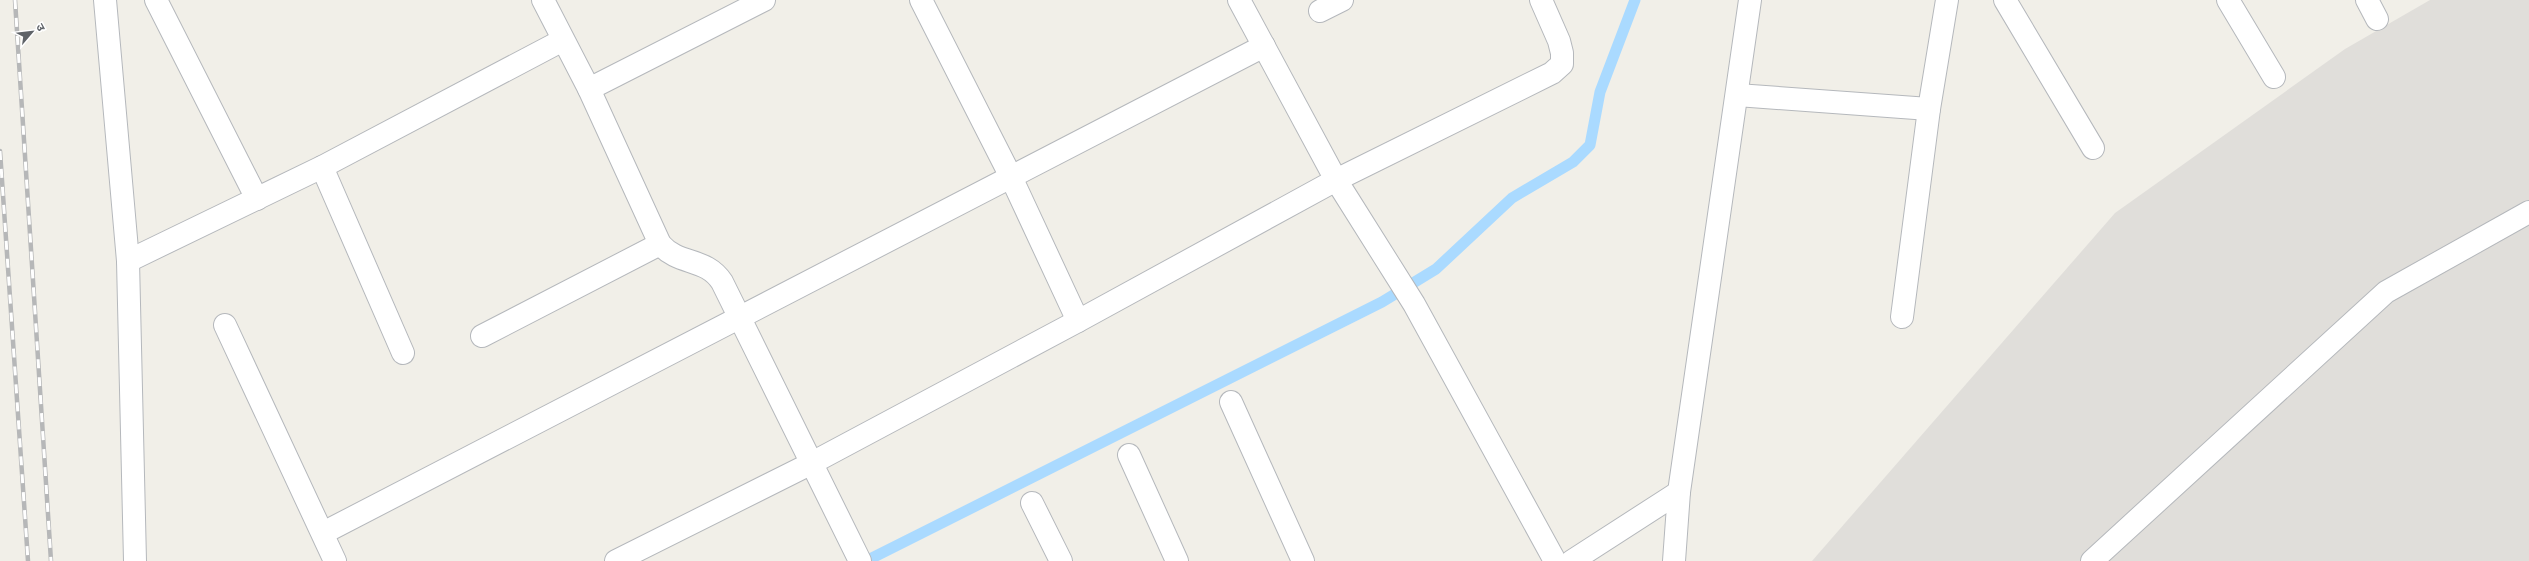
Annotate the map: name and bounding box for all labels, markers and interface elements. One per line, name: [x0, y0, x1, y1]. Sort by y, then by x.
north arrow: [12, 12, 52, 52]
text: उ: [34, 21, 49, 33]

